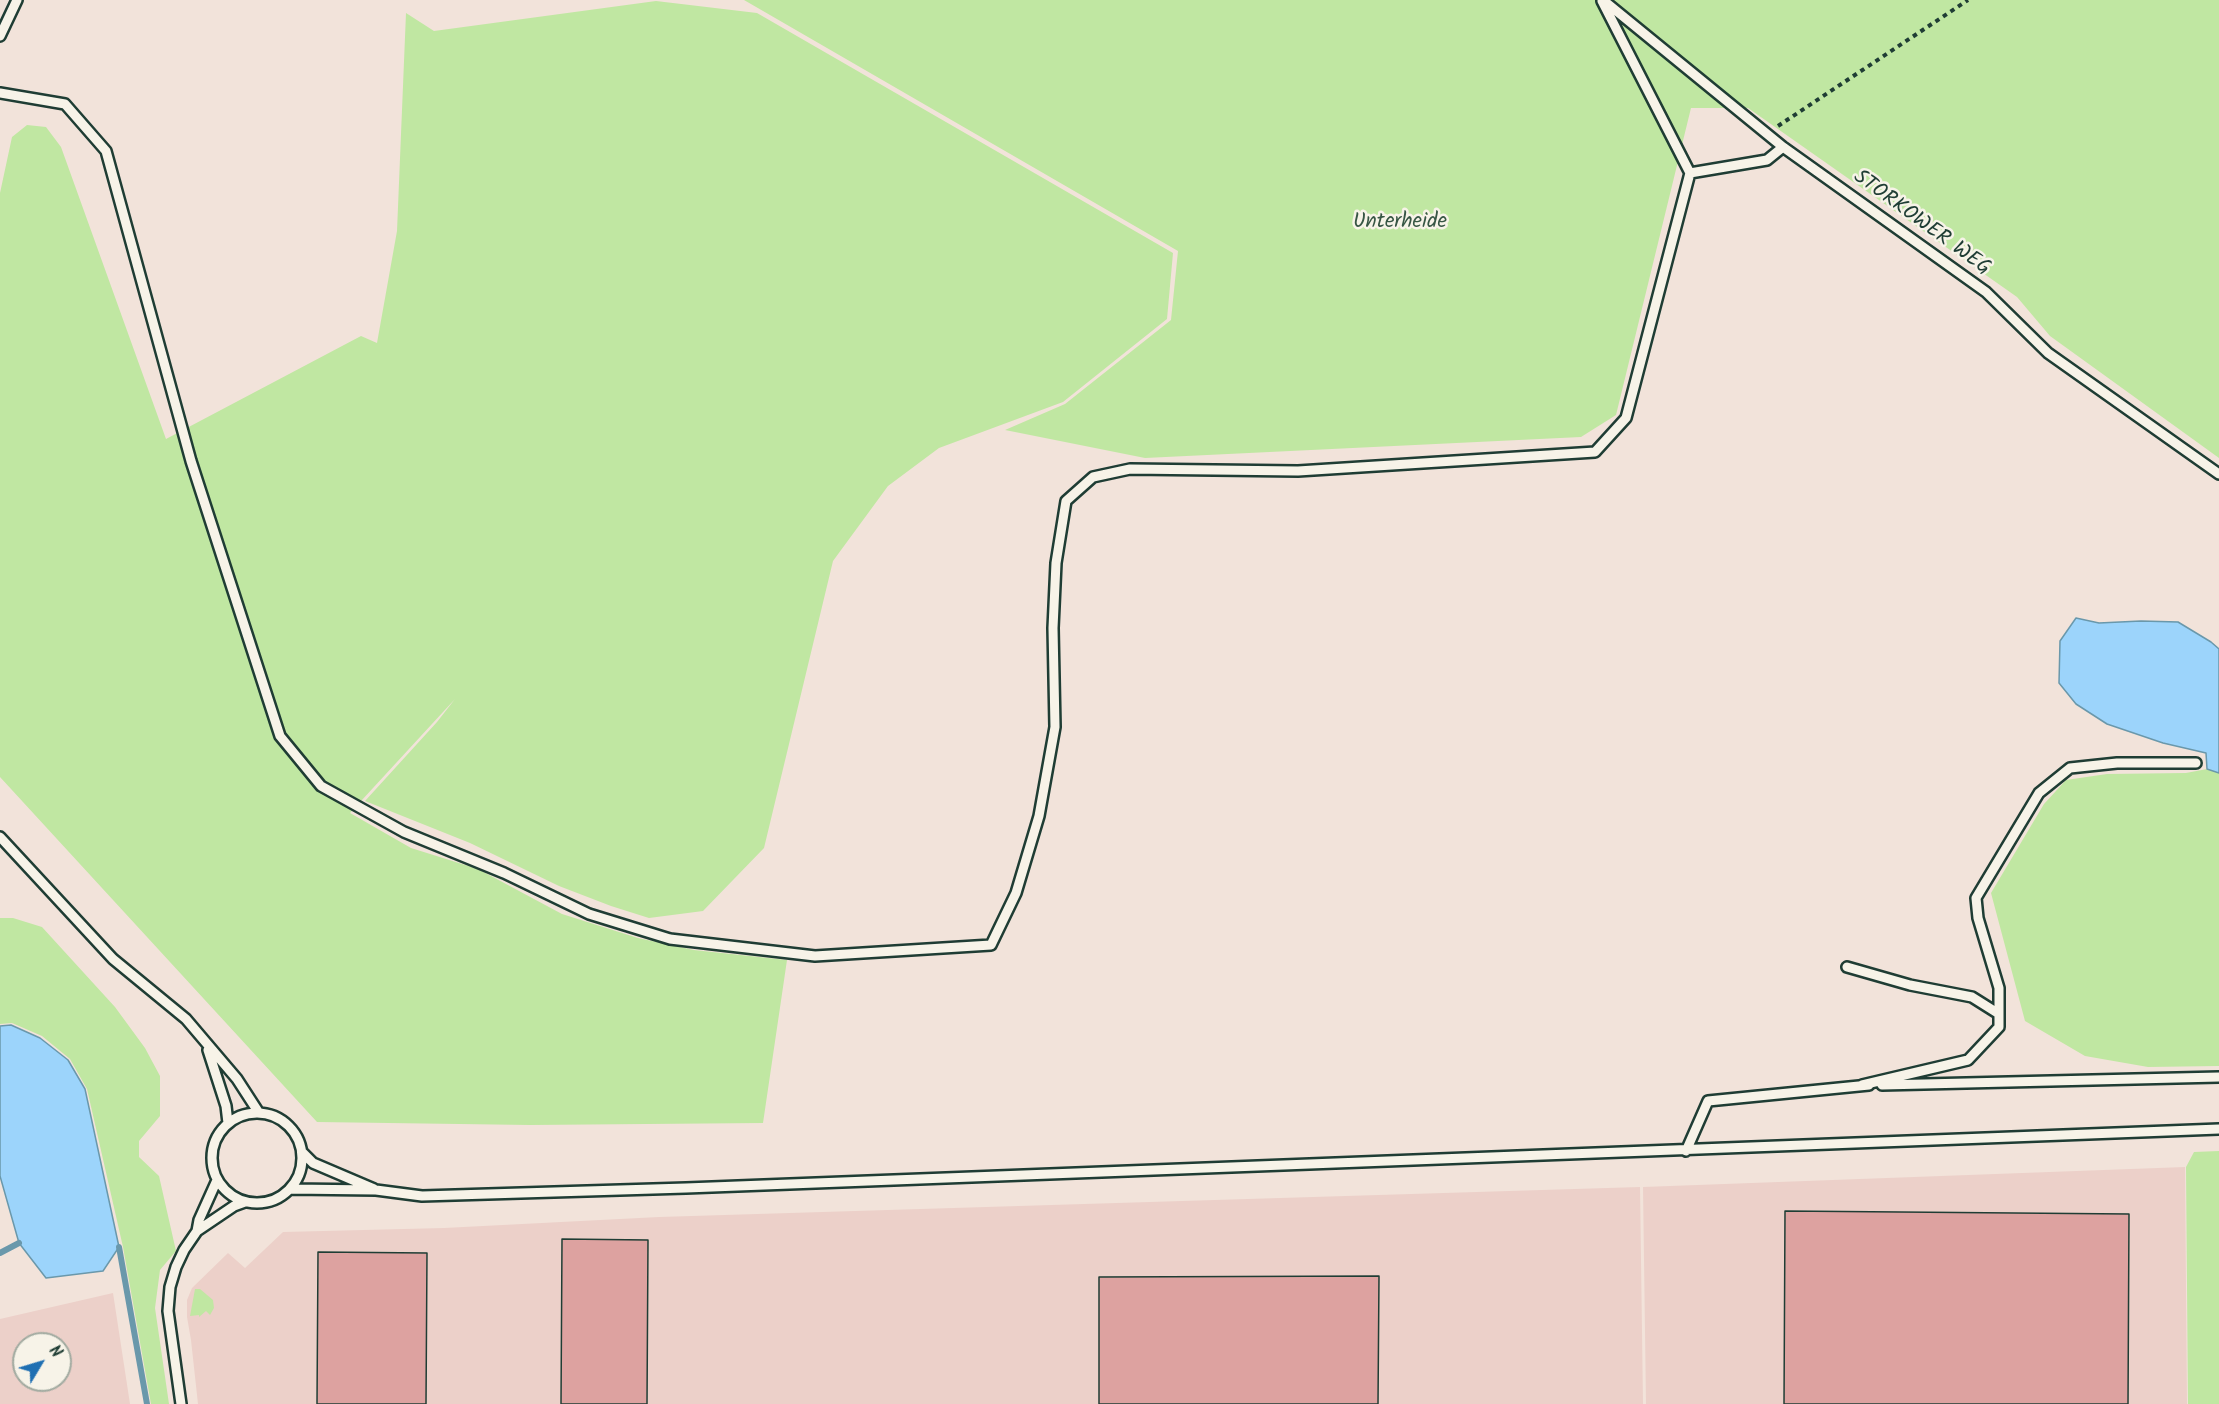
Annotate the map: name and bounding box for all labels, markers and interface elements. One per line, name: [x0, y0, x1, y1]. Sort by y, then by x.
street label: STORKOWER WEG: [1847, 166, 1995, 282]
park label: Unterheide: [1353, 210, 1447, 236]
north arrow: [12, 1332, 72, 1392]
text: N: [42, 1340, 68, 1364]

